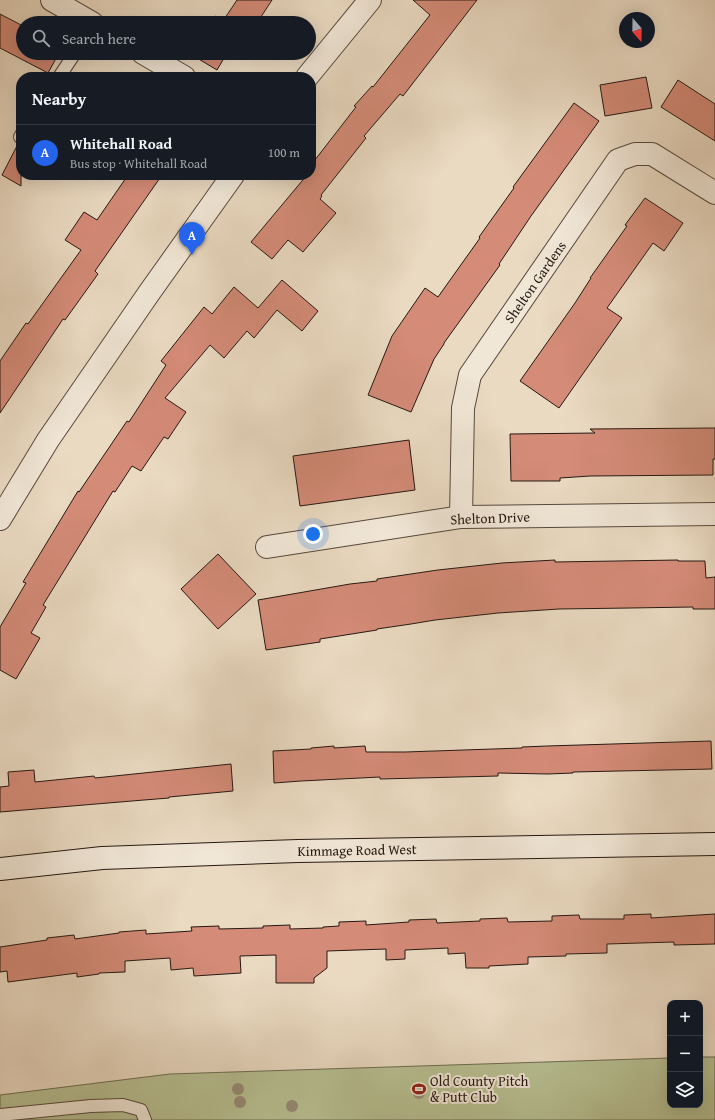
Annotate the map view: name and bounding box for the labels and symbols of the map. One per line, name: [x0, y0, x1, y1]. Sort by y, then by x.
north arrow: [619, 12, 655, 48]
pin: A: [179, 222, 205, 255]
street label: Shelton Gardens: [499, 237, 571, 327]
street label: Shelton Drive: [450, 507, 531, 529]
your location: [303, 524, 323, 544]
street label: Kimmage Road West: [297, 839, 417, 861]
place label: Old County Pitch & Putt Club: [430, 1071, 529, 1107]
sports icon: Old County Pitch & Putt Club: [411, 1081, 427, 1097]

